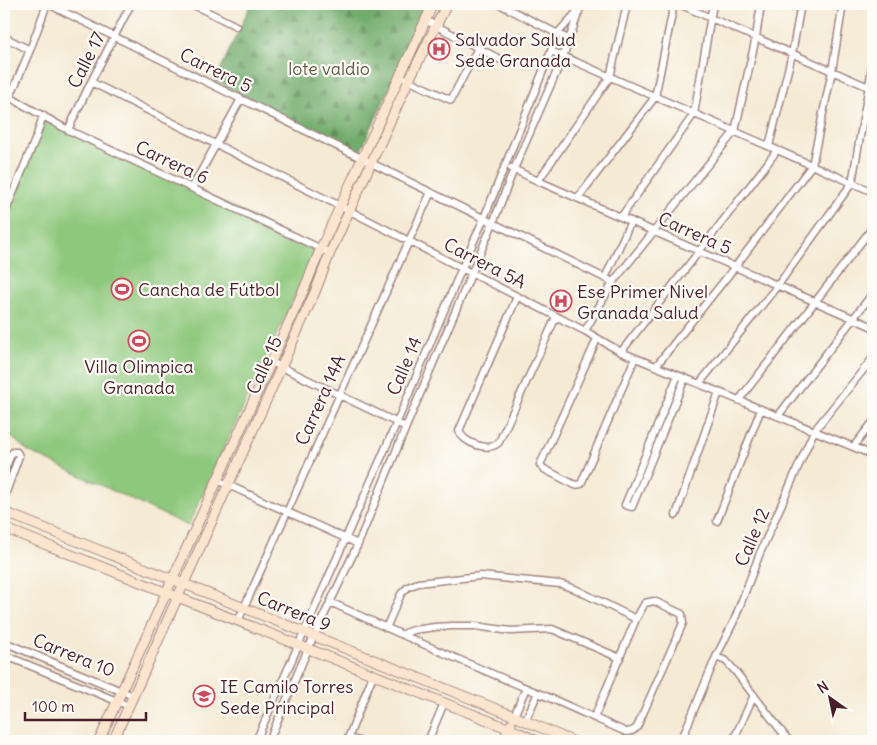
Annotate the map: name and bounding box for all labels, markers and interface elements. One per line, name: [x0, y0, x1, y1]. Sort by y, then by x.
street label: Calle 17: [62, 28, 110, 92]
place label: Salvador Salud Sede Granada: [455, 28, 576, 72]
hospital icon: Salvador Salud Sede Granada: [427, 37, 451, 61]
street label: Carrera 5: [176, 43, 256, 97]
park label: lote valdio: [288, 57, 370, 80]
street label: Carrera 6: [132, 135, 212, 189]
street label: Carrera 5: [655, 207, 735, 259]
street label: Carrera 5A: [440, 232, 530, 294]
sports icon: Cancha de Fútbol: [110, 277, 134, 301]
place label: Cancha de Fútbol: [138, 278, 279, 301]
place label: Ese Primer Nivel Granada Salud: [577, 280, 708, 324]
hospital icon: Ese Primer Nivel Granada Salud: [549, 289, 573, 313]
sports icon: Villa Olimpica Granada: [127, 329, 151, 353]
street label: Calle 15: [241, 332, 287, 398]
street label: Calle 14: [381, 333, 427, 399]
street label: Carrera 14A: [290, 351, 350, 449]
place label: Villa Olimpica Granada: [84, 355, 194, 399]
street label: Calle 12: [729, 504, 775, 570]
street label: Carrera 9: [254, 586, 334, 636]
street label: Carrera 10: [30, 628, 118, 682]
north arrow: [804, 672, 854, 722]
place label: IE Camilo Torres Sede Principal: [220, 675, 353, 719]
text: N: [814, 677, 832, 697]
school or university icon: IE Camilo Torres Sede Principal: [192, 684, 216, 708]
scale bar: [25, 690, 146, 722]
text: 100 m: [32, 697, 74, 716]

